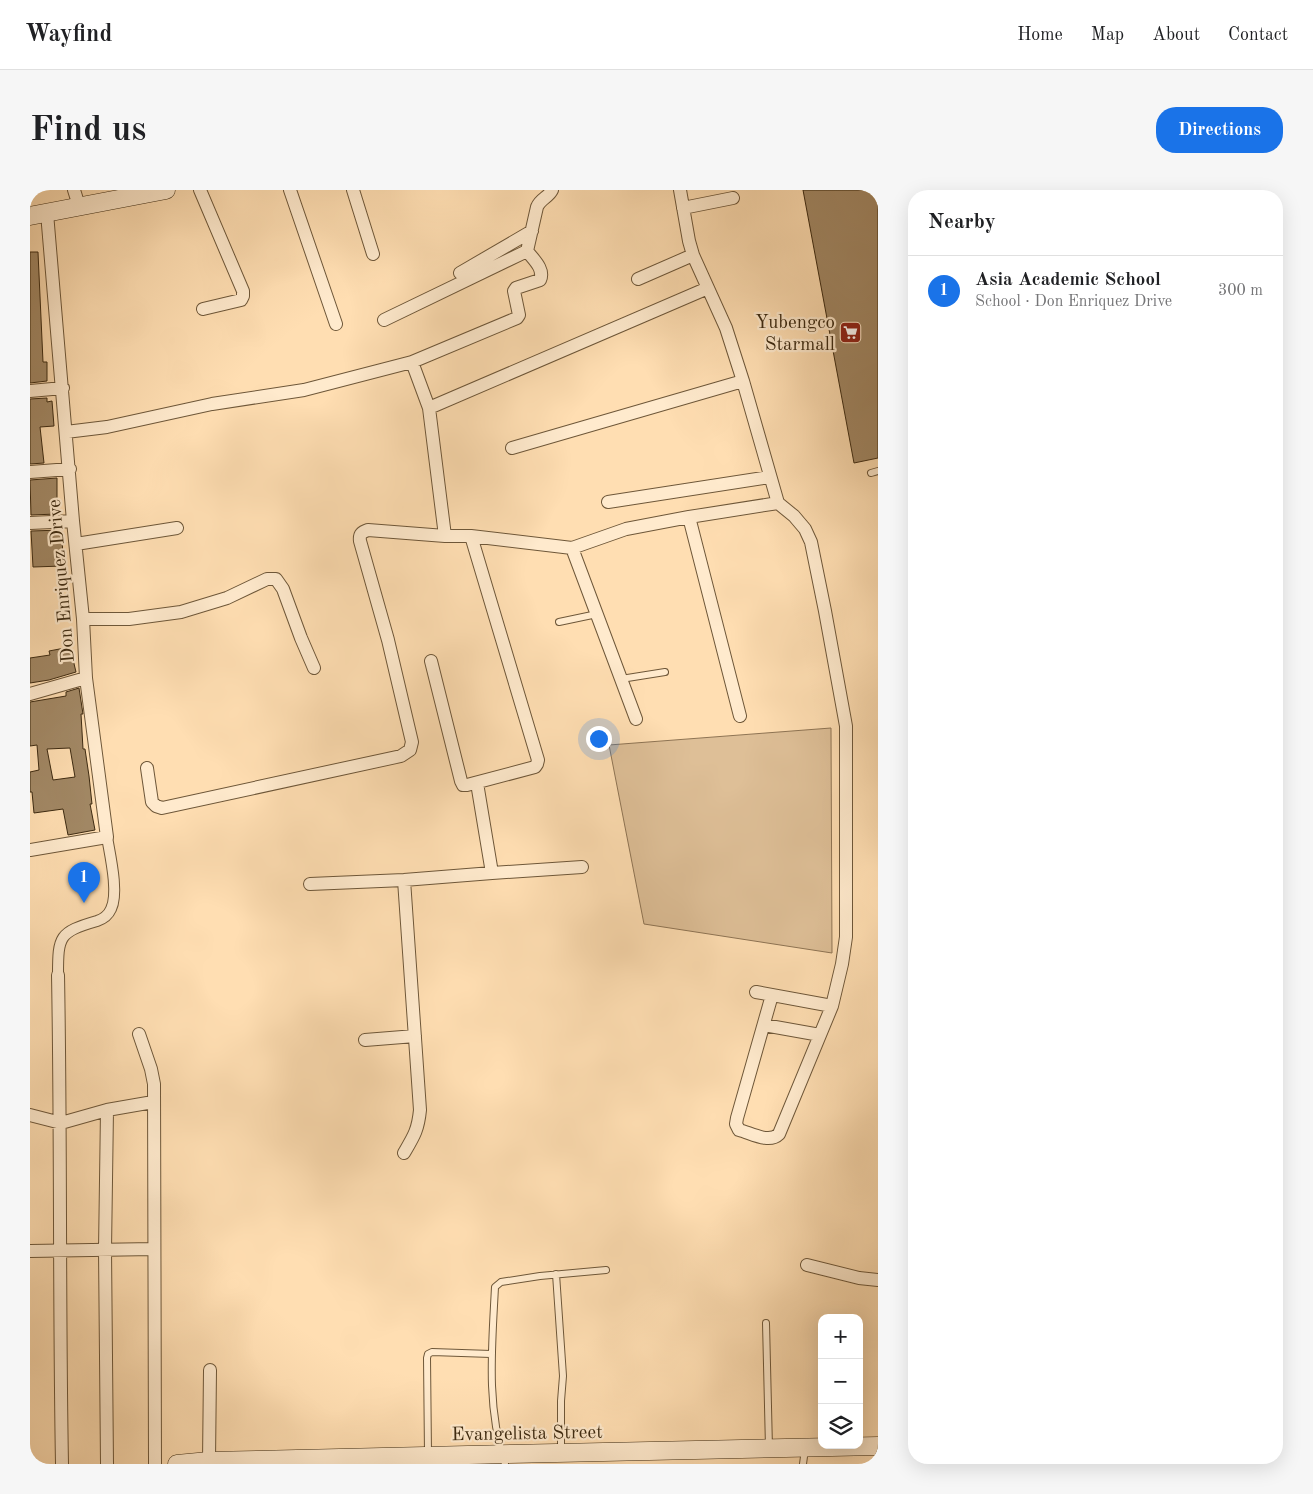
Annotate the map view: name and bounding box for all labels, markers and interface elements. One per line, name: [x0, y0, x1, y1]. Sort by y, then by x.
text: Wayfind: [25, 23, 112, 47]
text: Home: [1017, 26, 1063, 44]
text: Map: [1091, 26, 1124, 44]
text: About: [1152, 26, 1200, 44]
text: Contact: [1228, 26, 1288, 44]
button: Directions: [1156, 107, 1283, 153]
text: Find us: [30, 113, 146, 148]
text: Nearby: [928, 212, 996, 233]
text: Asia Academic School: [975, 271, 1161, 290]
text: 1: [939, 283, 949, 299]
text: 300 m: [1218, 283, 1263, 299]
text: School · Don Enriquez Drive: [975, 294, 1172, 310]
place label: Yubengco Starmall: [755, 314, 835, 355]
supermarket icon: Yubengco Starmall: [839, 320, 863, 344]
street label: Don Enriquez Drive: [46, 498, 79, 663]
your location: [586, 726, 612, 752]
pin: 1: [68, 862, 100, 903]
map controls: [818, 1314, 863, 1449]
button: +: [818, 1314, 863, 1359]
button: −: [818, 1359, 863, 1404]
button: layers: [818, 1404, 863, 1449]
street label: Evangelista Street: [451, 1424, 603, 1445]

